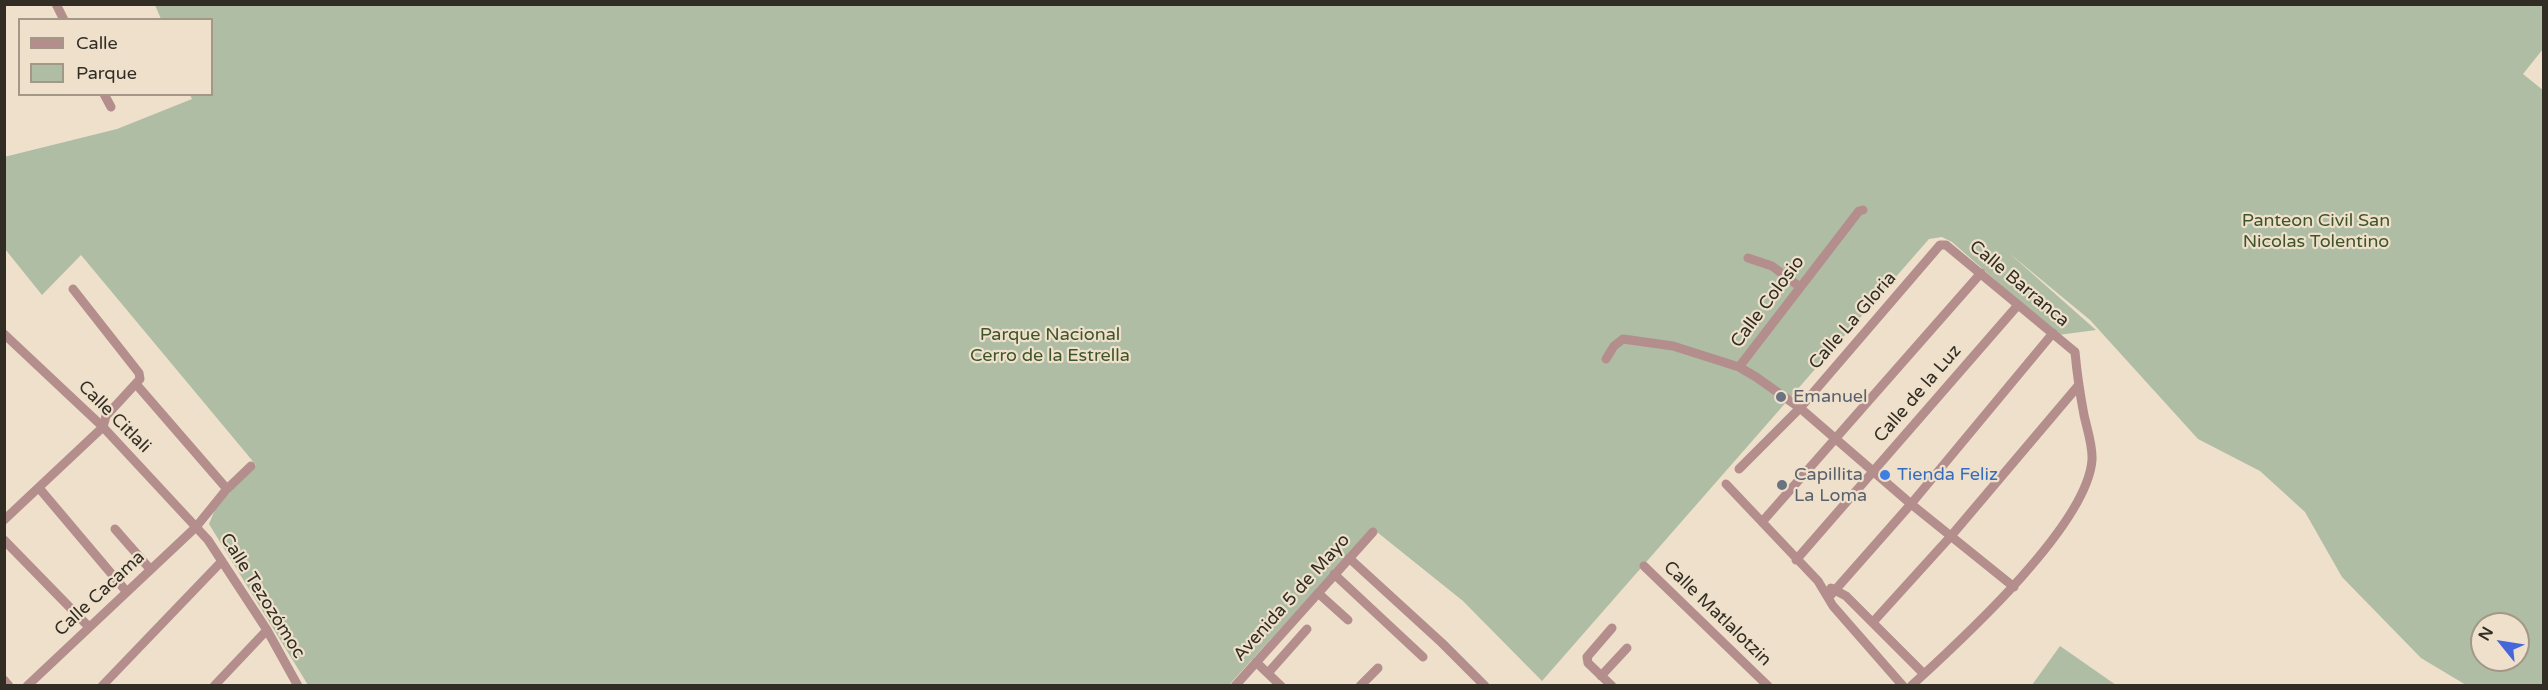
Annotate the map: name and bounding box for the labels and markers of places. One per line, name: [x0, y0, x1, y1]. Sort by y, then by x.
place label: Emanuel: [1793, 386, 1868, 408]
marker: Emanuel: [1774, 390, 1788, 404]
place label: Capillita La Loma: [1794, 464, 1867, 506]
place label: Tienda Feliz: [1897, 464, 1998, 486]
marker: Tienda Feliz: [1878, 468, 1892, 482]
marker: Capillita La Loma: [1775, 478, 1789, 492]

